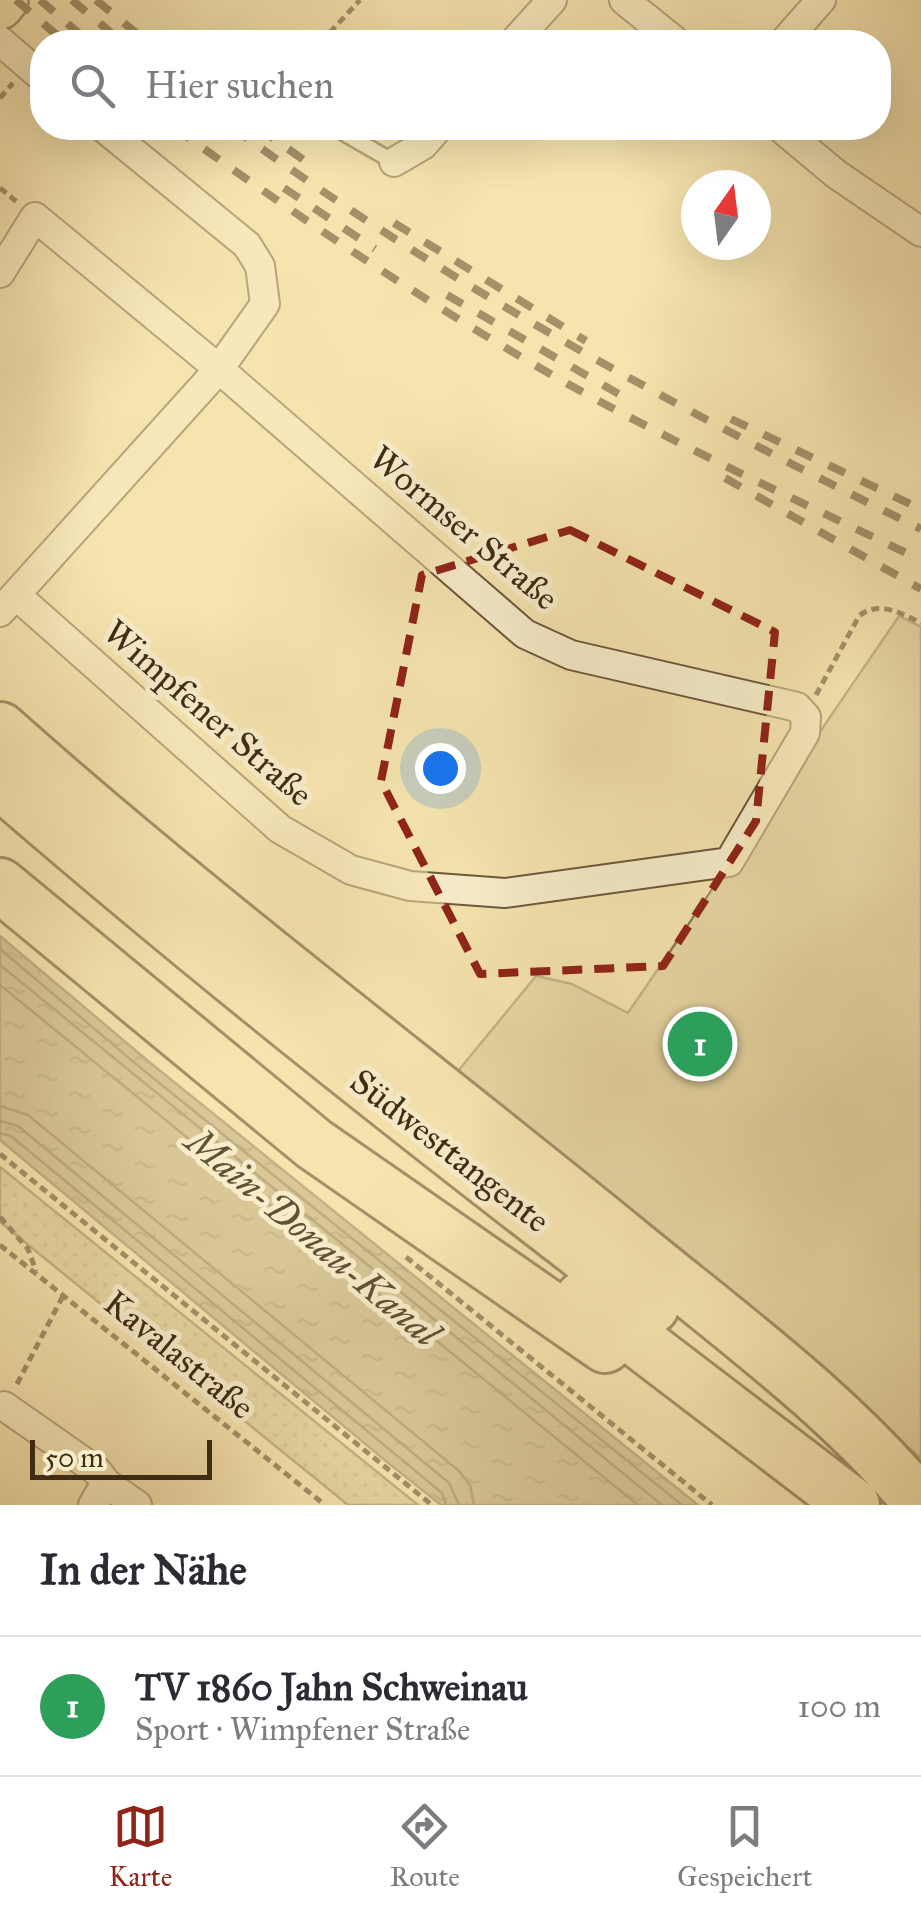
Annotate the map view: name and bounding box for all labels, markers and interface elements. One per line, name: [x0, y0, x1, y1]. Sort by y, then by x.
search box: [30, 30, 891, 140]
icon: search: [65, 58, 120, 113]
text: Hier suchen: [145, 62, 334, 108]
north arrow: [681, 170, 771, 260]
street label: Wormser Straße: [361, 437, 567, 619]
street label: Wimpfener Straße: [95, 610, 321, 816]
your location: [415, 743, 466, 794]
pin: 1: [668, 1006, 732, 1082]
street label: Südwesttangente: [342, 1060, 558, 1242]
water label: Main-Donau-Kanal: [175, 1116, 451, 1358]
street label: Kavalastraße: [95, 1281, 263, 1429]
scale bar: [30, 1435, 212, 1480]
text: 50 m: [45, 1440, 104, 1475]
text: In der Nähe: [40, 1544, 247, 1596]
text: TV 1860 Jahn Schweinau: [135, 1664, 528, 1710]
text: 1: [66, 1687, 79, 1726]
text: 100 m: [797, 1687, 881, 1726]
text: Sport · Wimpfener Straße: [135, 1710, 470, 1749]
tab: Karte: [109, 1799, 172, 1894]
tab: Route: [390, 1799, 460, 1894]
tab: Gespeichert: [677, 1799, 812, 1894]

